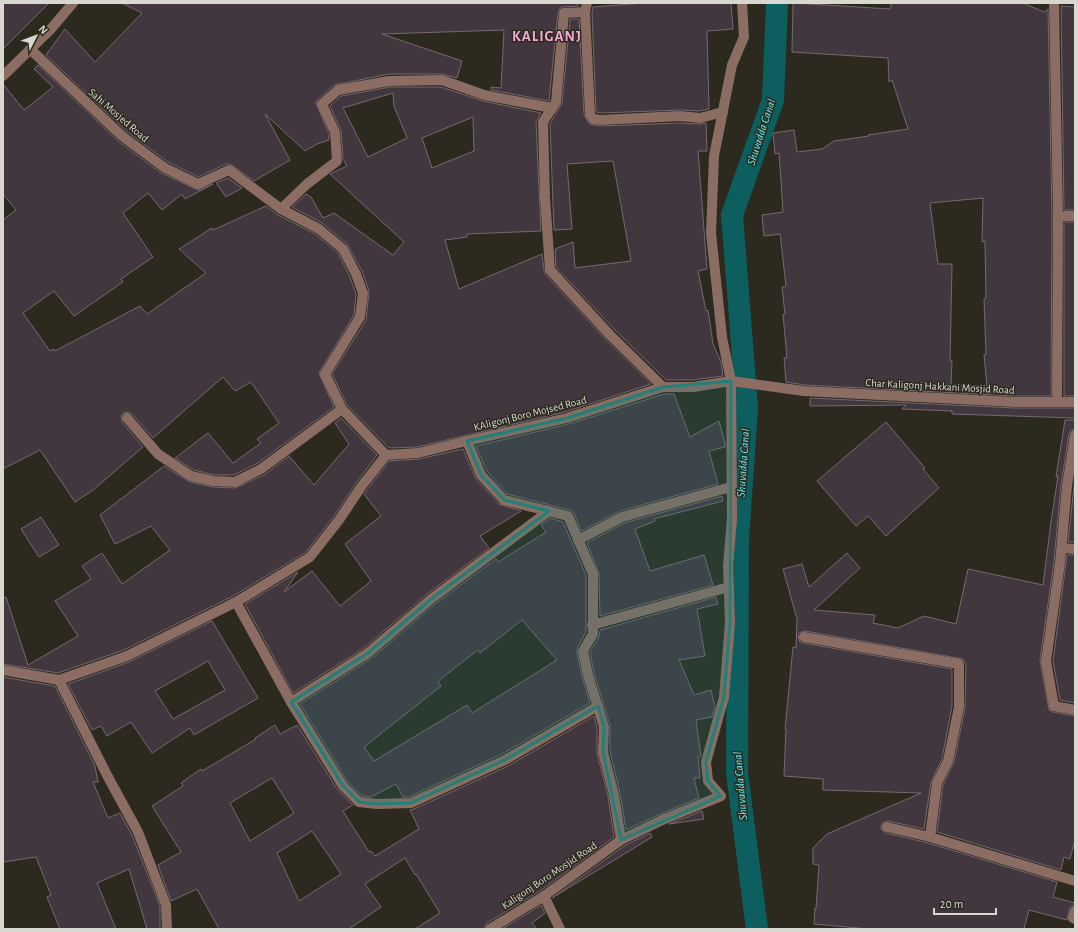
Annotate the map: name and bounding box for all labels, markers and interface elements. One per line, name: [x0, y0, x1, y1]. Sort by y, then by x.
north arrow: [16, 16, 56, 56]
text: N: [36, 23, 50, 36]
district label: KALIGANJ: [512, 29, 582, 44]
street label: Sahi Mosjed Road: [87, 86, 151, 145]
water label: Shuvadda Canal: [745, 97, 777, 167]
street label: Char Kaligonj Hakkani Mosjid Road: [865, 377, 1015, 396]
street label: KAligonj Boro Mojsed Road: [473, 394, 588, 433]
water label: Shuvadda Canal: [735, 428, 751, 498]
water label: Shuvadda Canal: [731, 751, 749, 821]
street label: Kaligonj Boro Mosjid Road: [500, 839, 599, 911]
scale bar: [934, 890, 996, 916]
text: 20 m: [940, 898, 963, 910]

